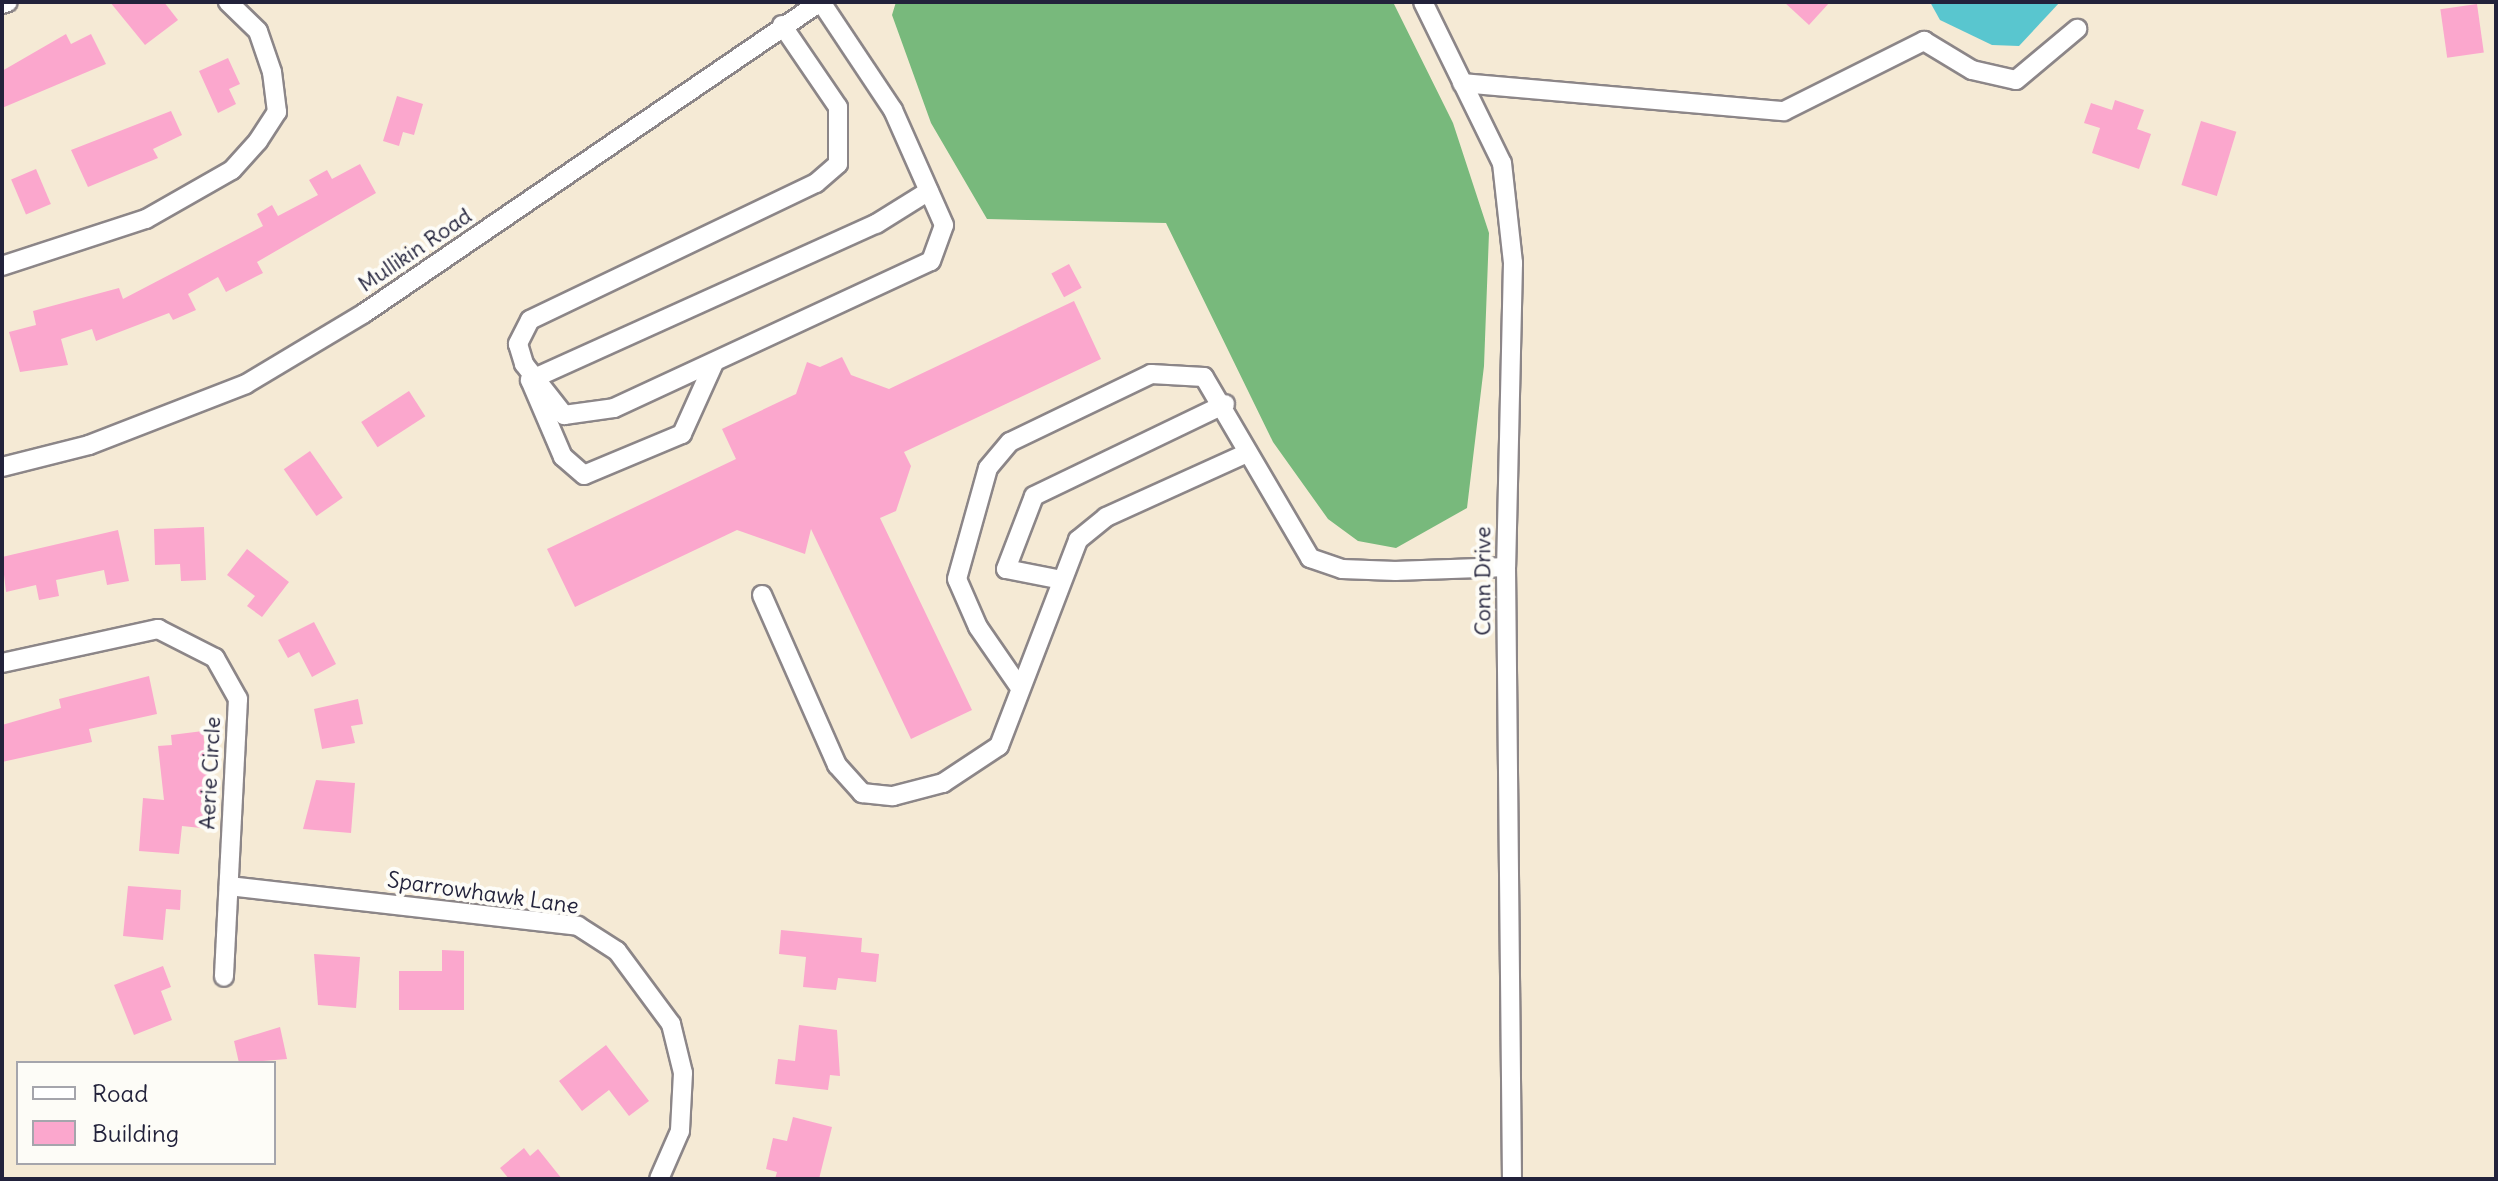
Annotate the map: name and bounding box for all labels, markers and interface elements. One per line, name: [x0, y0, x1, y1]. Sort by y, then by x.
street label: Mullikin Road: [353, 202, 477, 298]
street label: Conn Drive: [1470, 526, 1496, 636]
street label: Aerie Circle: [194, 716, 226, 830]
street label: Sparrowhawk Lane: [386, 867, 580, 919]
legend: [16, 1061, 276, 1165]
text: Road: [92, 1078, 148, 1108]
text: Building: [92, 1118, 179, 1148]

